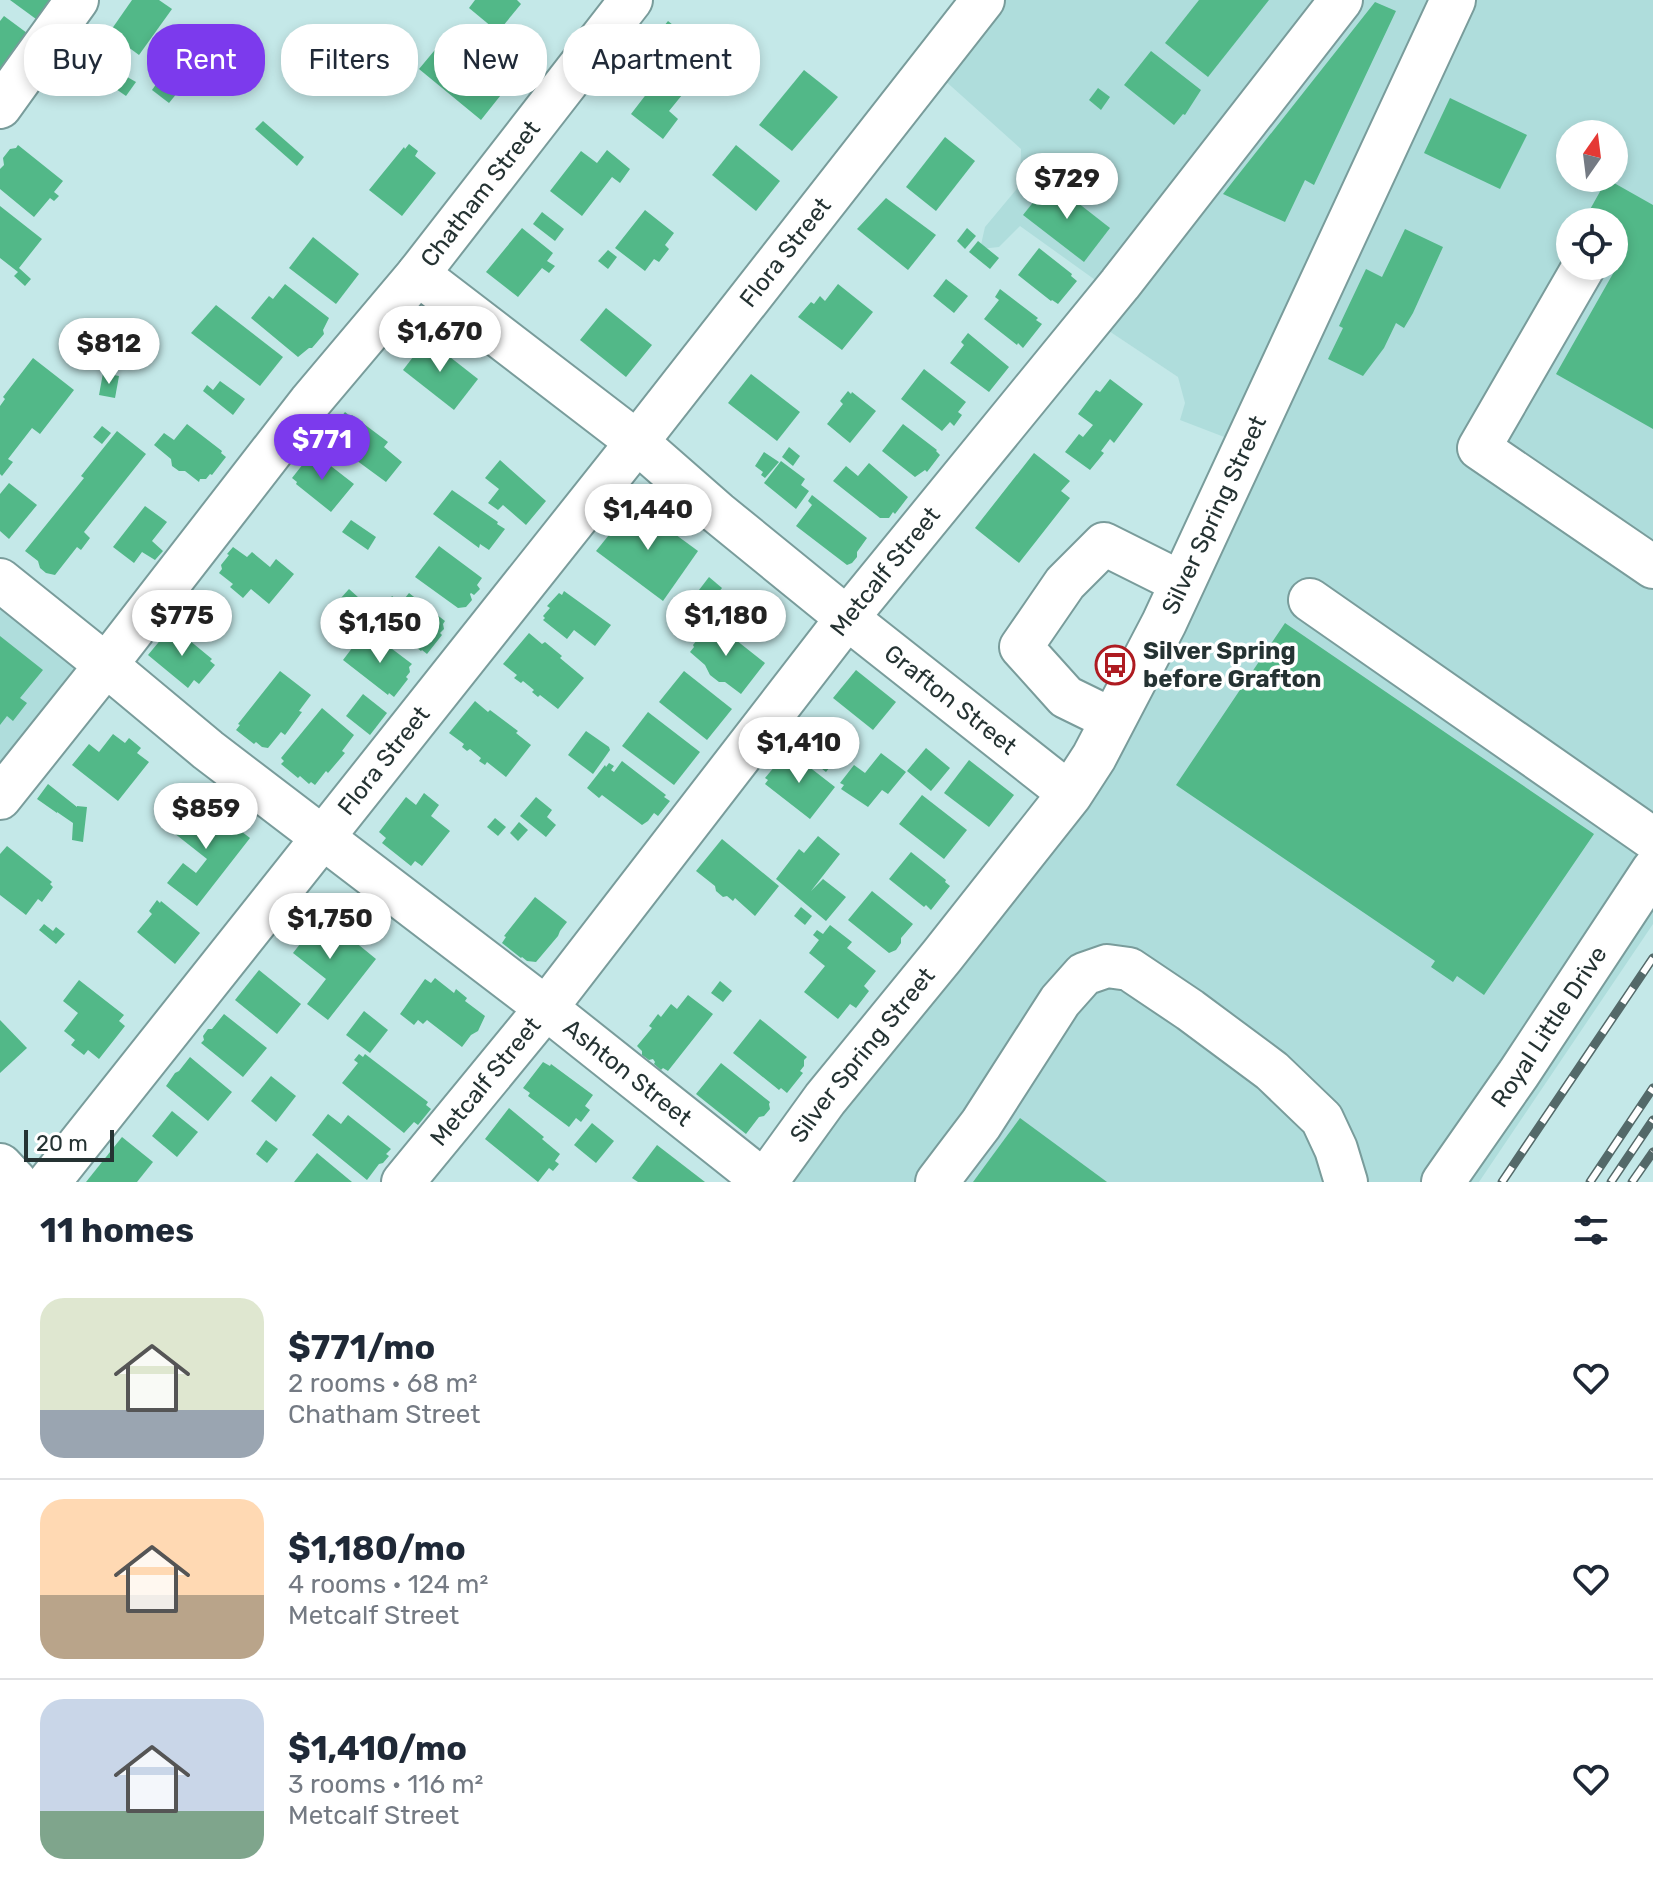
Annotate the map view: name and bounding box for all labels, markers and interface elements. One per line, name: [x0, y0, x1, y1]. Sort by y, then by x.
chip: Buy: [24, 24, 131, 96]
chip: Rent: [147, 24, 265, 96]
chip: Filters: [281, 24, 418, 96]
chip: New: [434, 24, 547, 96]
chip: Apartment: [563, 24, 760, 96]
street label: Chatham Street: [415, 115, 546, 273]
north arrow: [1556, 120, 1628, 192]
map controls: [1556, 120, 1628, 280]
pin: $729: [1020, 153, 1114, 221]
text: $729: [1034, 163, 1100, 194]
street label: Flora Street: [734, 192, 837, 313]
button: locate: [1556, 208, 1628, 280]
pin: $1,670: [375, 306, 505, 374]
text: $1,670: [397, 316, 483, 347]
pin: $812: [62, 318, 156, 386]
text: $812: [77, 328, 141, 359]
street label: Silver Spring Street: [1156, 411, 1272, 619]
pin: $771: [275, 414, 369, 482]
text: $771: [292, 424, 352, 455]
pin: $1,440: [583, 484, 713, 552]
text: $1,440: [603, 494, 693, 525]
street label: Metcalf Street: [824, 501, 946, 642]
pin: $775: [135, 590, 229, 658]
pin: $1,180: [661, 590, 791, 658]
pin: $1,150: [315, 597, 445, 665]
text: $775: [150, 600, 214, 631]
text: $1,180: [684, 600, 768, 631]
text: $1,150: [338, 607, 422, 638]
place label: Silver Spring before Grafton: [1143, 637, 1322, 693]
street label: Grafton Street: [879, 639, 1022, 761]
bus stop icon: Silver Spring before Grafton: [1094, 644, 1136, 686]
street label: Flora Street: [332, 701, 435, 821]
pin: $1,410: [734, 717, 864, 785]
text: $1,410: [756, 727, 842, 758]
pin: $859: [159, 783, 253, 851]
text: $859: [172, 793, 240, 824]
pin: $1,750: [265, 893, 395, 961]
text: $1,750: [287, 903, 373, 934]
street label: Royal Little Drive: [1485, 941, 1613, 1113]
street label: Silver Spring Street: [784, 962, 941, 1148]
street label: Metcalf Street: [424, 1012, 547, 1152]
street label: Ashton Street: [558, 1013, 697, 1132]
scale bar: [24, 1126, 114, 1162]
text: 20 m: [36, 1130, 88, 1157]
icon: filters: [1569, 1208, 1613, 1252]
text: 11 homes: [40, 1210, 194, 1251]
text: $771/mo: [288, 1327, 435, 1368]
icon: home: [104, 1330, 200, 1426]
icon: heart: [1569, 1356, 1613, 1400]
text: 2 rooms · 68 m²: [288, 1368, 477, 1399]
text: Chatham Street: [288, 1399, 480, 1430]
text: $1,180/mo: [288, 1528, 466, 1569]
icon: home: [104, 1531, 200, 1627]
icon: heart: [1569, 1557, 1613, 1601]
text: 4 rooms · 124 m²: [288, 1569, 488, 1600]
text: Metcalf Street: [288, 1600, 459, 1631]
text: $1,410/mo: [288, 1728, 467, 1769]
icon: home: [104, 1731, 200, 1827]
icon: heart: [1569, 1757, 1613, 1801]
text: 3 rooms · 116 m²: [288, 1769, 483, 1800]
text: Metcalf Street: [288, 1800, 459, 1831]

